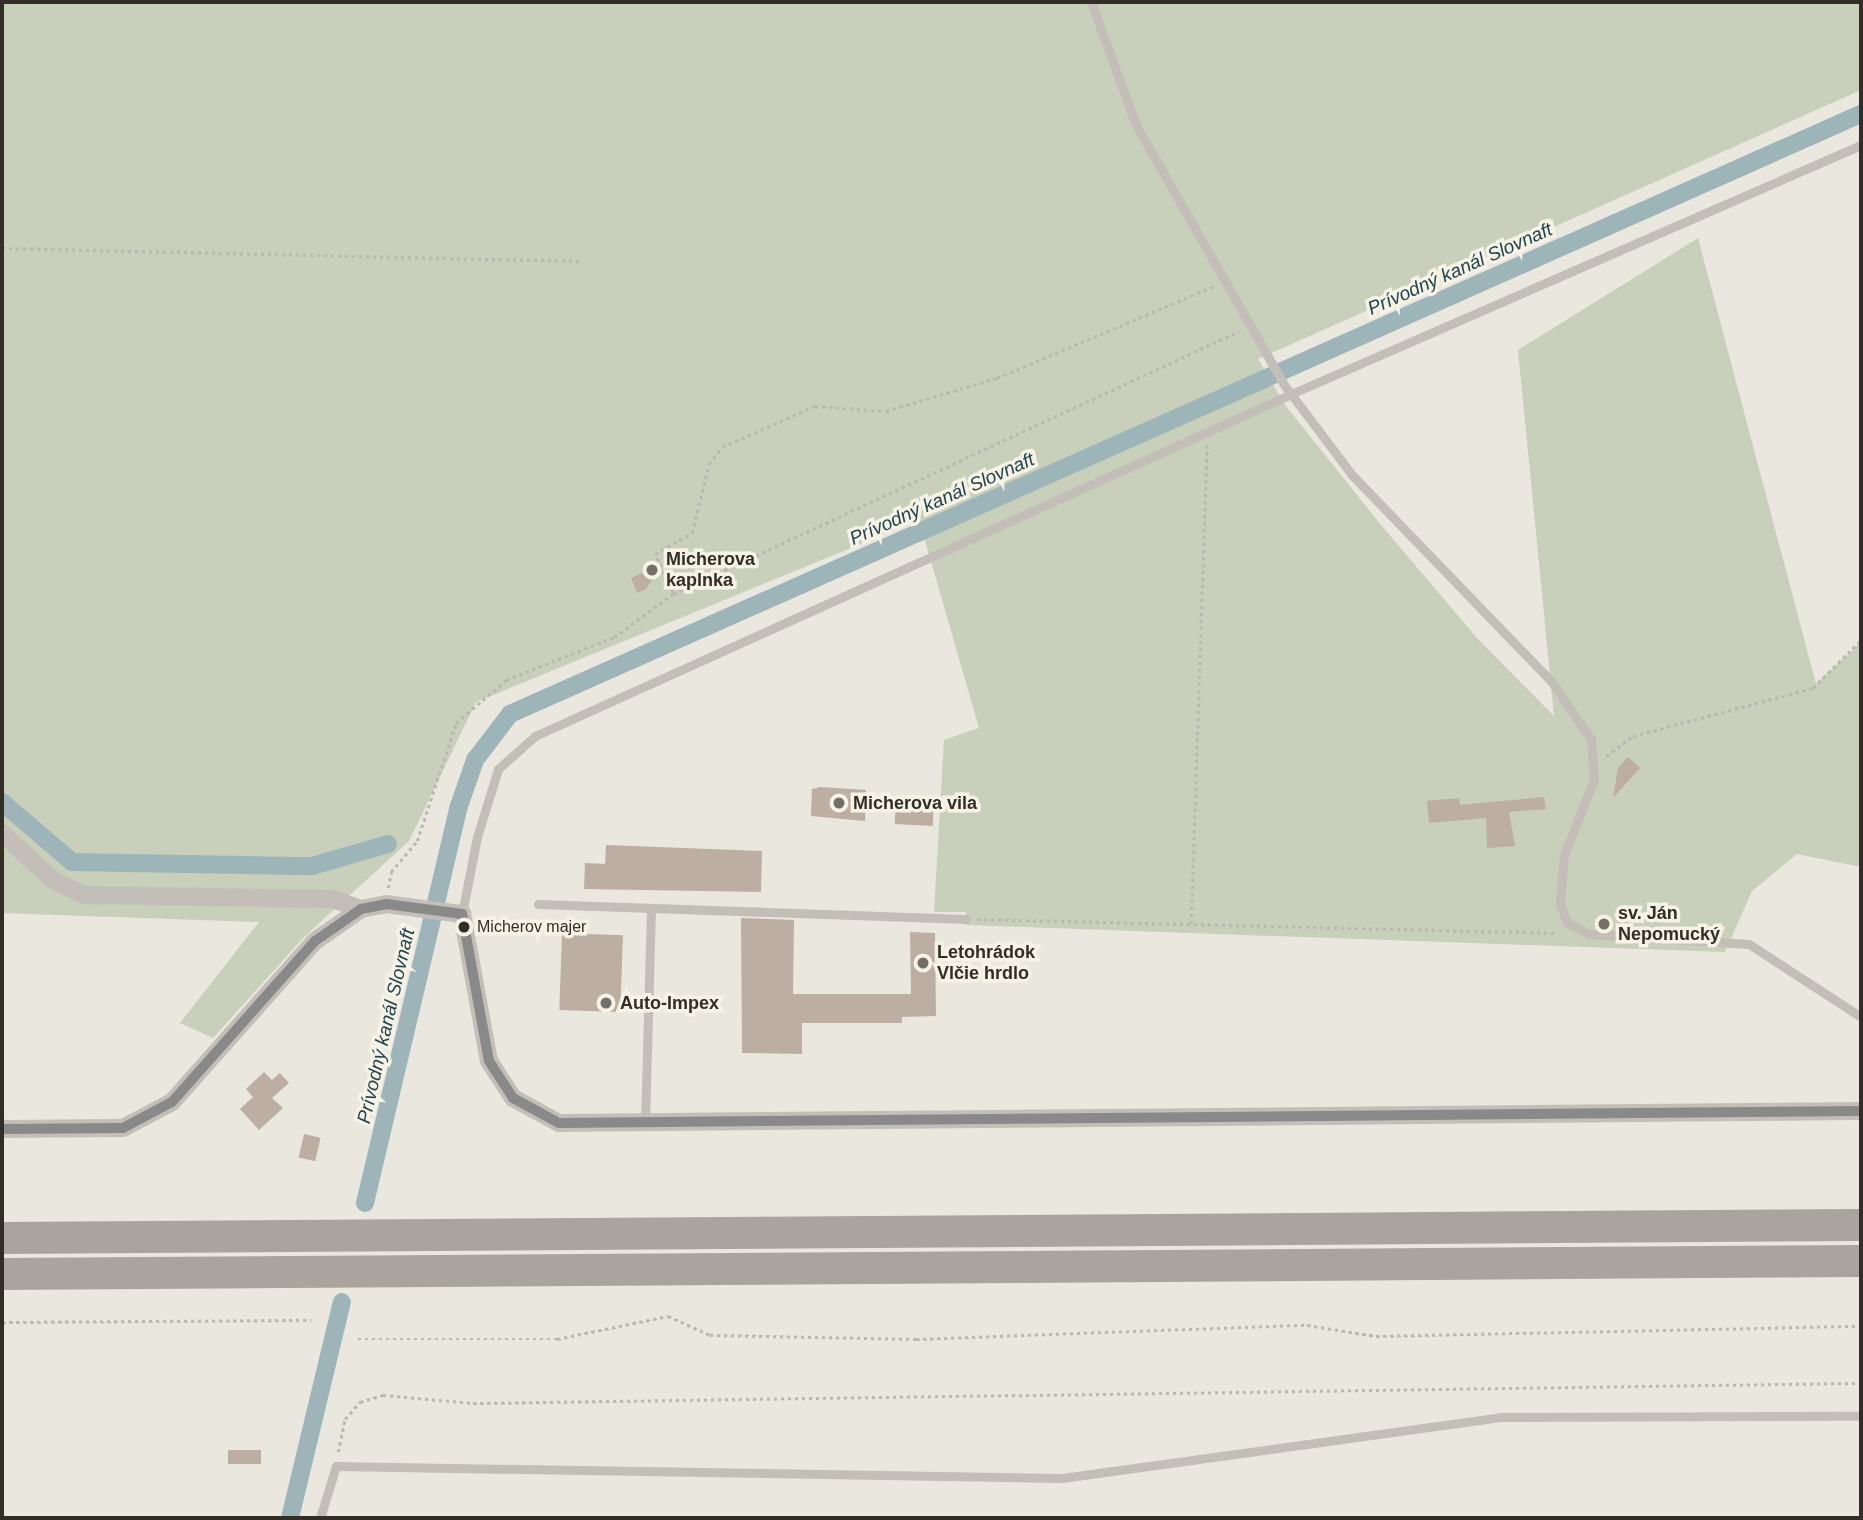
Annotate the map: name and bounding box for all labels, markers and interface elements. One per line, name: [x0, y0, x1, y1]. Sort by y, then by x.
water label: Prívodný kanál Slovnaft: [1364, 218, 1556, 320]
water label: Prívodný kanál Slovnaft: [846, 448, 1038, 550]
place label: Micherova kaplnka: [666, 549, 755, 592]
marker: Micherova kaplnka: [644, 562, 660, 578]
place label: Micherova vila: [853, 792, 977, 814]
marker: Micherova vila: [831, 795, 847, 811]
place label: sv. Ján Nepomucký: [1618, 903, 1720, 946]
marker: sv. Ján Nepomucký: [1596, 916, 1612, 932]
place label: Micherov majer: [477, 917, 586, 937]
marker: Micherov majer: [457, 920, 471, 934]
water label: Prívodný kanál Slovnaft: [352, 926, 420, 1126]
place label: Letohrádok Vlčie hrdlo: [937, 942, 1035, 984]
marker: Letohrádok Vlčie hrdlo: [915, 955, 931, 971]
place label: Auto-Impex: [620, 992, 719, 1014]
marker: Auto-Impex: [598, 995, 614, 1011]

